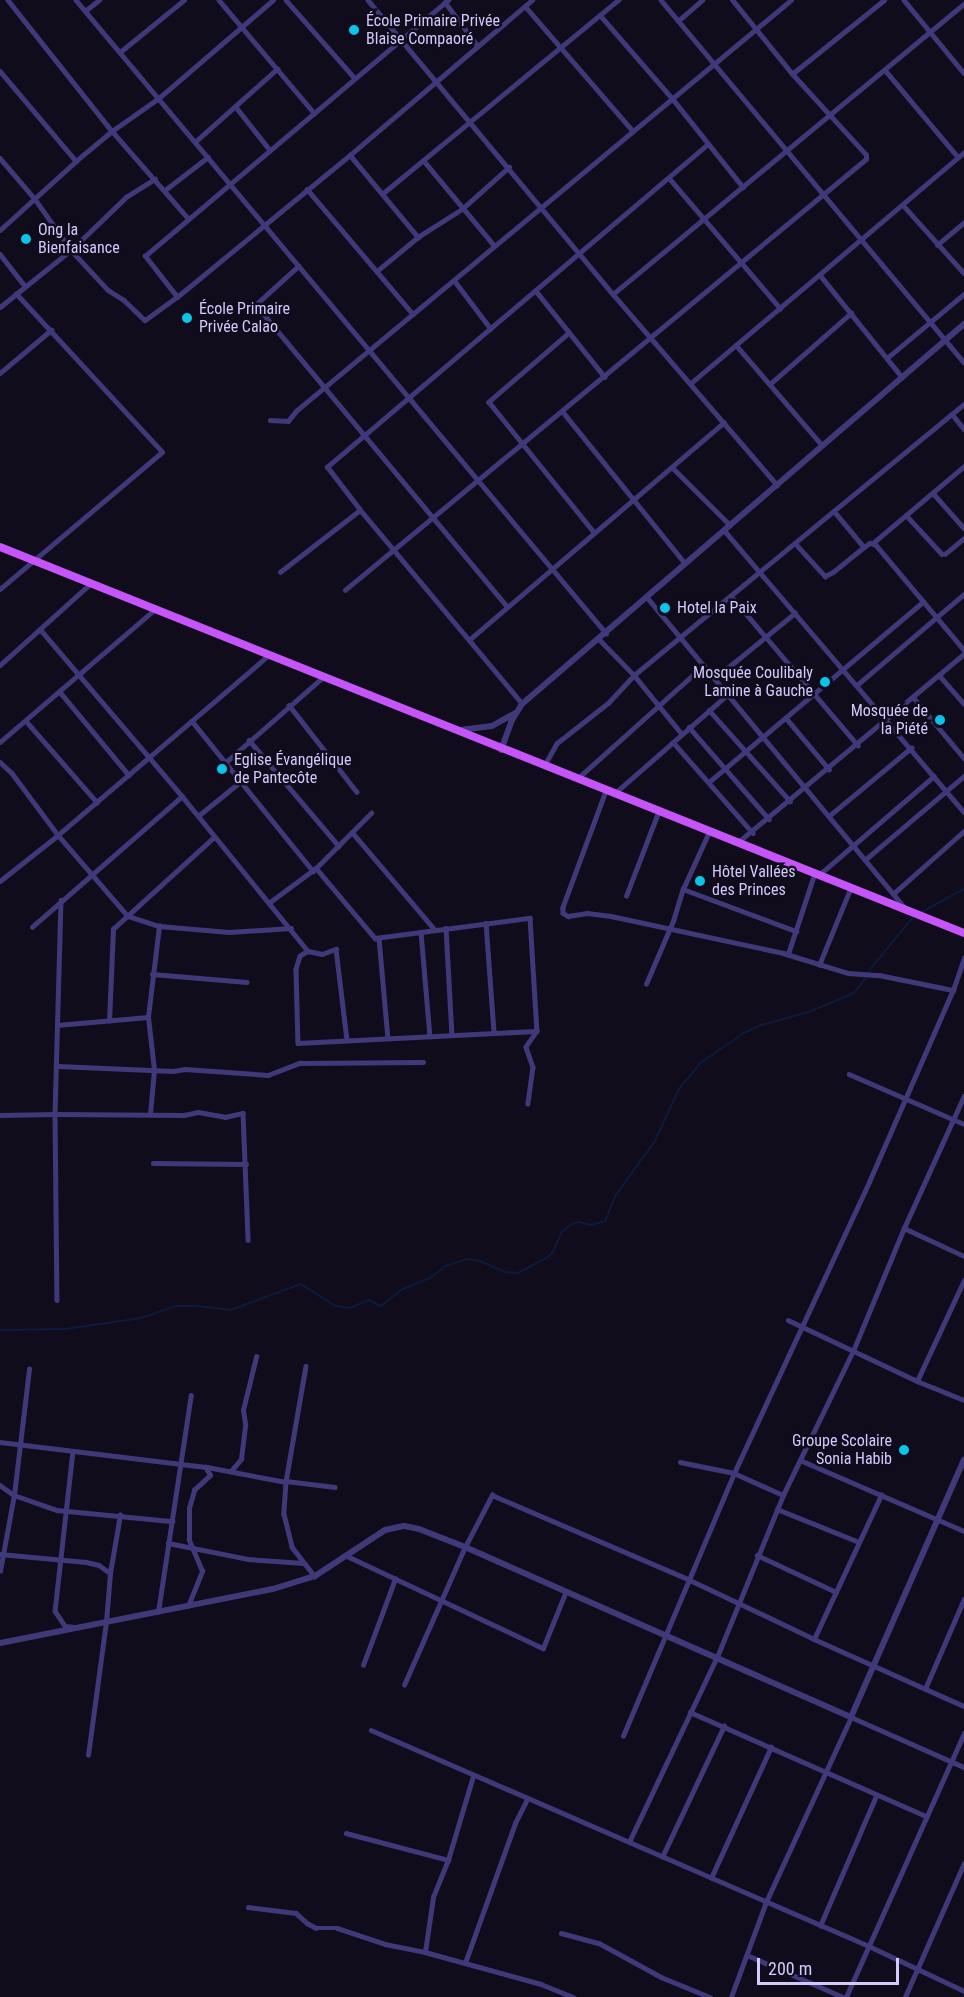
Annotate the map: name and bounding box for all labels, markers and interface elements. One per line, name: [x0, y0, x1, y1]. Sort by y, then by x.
place label: École Primaire Privée Blaise Compaoré: [366, 11, 500, 49]
marker: École Primaire Privée Blaise Compaoré: [347, 23, 361, 37]
place label: Ong la Bienfaisance: [38, 220, 120, 258]
marker: Ong la Bienfaisance: [19, 232, 33, 246]
place label: École Primaire Privée Calao: [199, 299, 290, 337]
marker: École Primaire Privée Calao: [180, 311, 194, 325]
place label: Hotel la Paix: [677, 598, 757, 618]
marker: Hotel la Paix: [658, 601, 672, 615]
place label: Mosquée Coulibaly Lamine à Gauche: [693, 663, 813, 701]
marker: Mosquée Coulibaly Lamine à Gauche: [818, 675, 832, 689]
place label: Mosquée de la Piété: [851, 701, 928, 739]
marker: Mosquée de la Piété: [933, 713, 947, 727]
place label: Eglise Évangélique de Pantecôte: [234, 750, 351, 788]
marker: Eglise Évangélique de Pantecôte: [215, 762, 229, 776]
place label: Hôtel Vallées des Princes: [712, 862, 795, 900]
marker: Hôtel Vallées des Princes: [693, 874, 707, 888]
place label: Groupe Scolaire Sonia Habib: [792, 1431, 892, 1469]
marker: Groupe Scolaire Sonia Habib: [897, 1443, 911, 1457]
scale bar: [760, 1946, 902, 1984]
text: 200 m: [768, 1958, 812, 1979]

